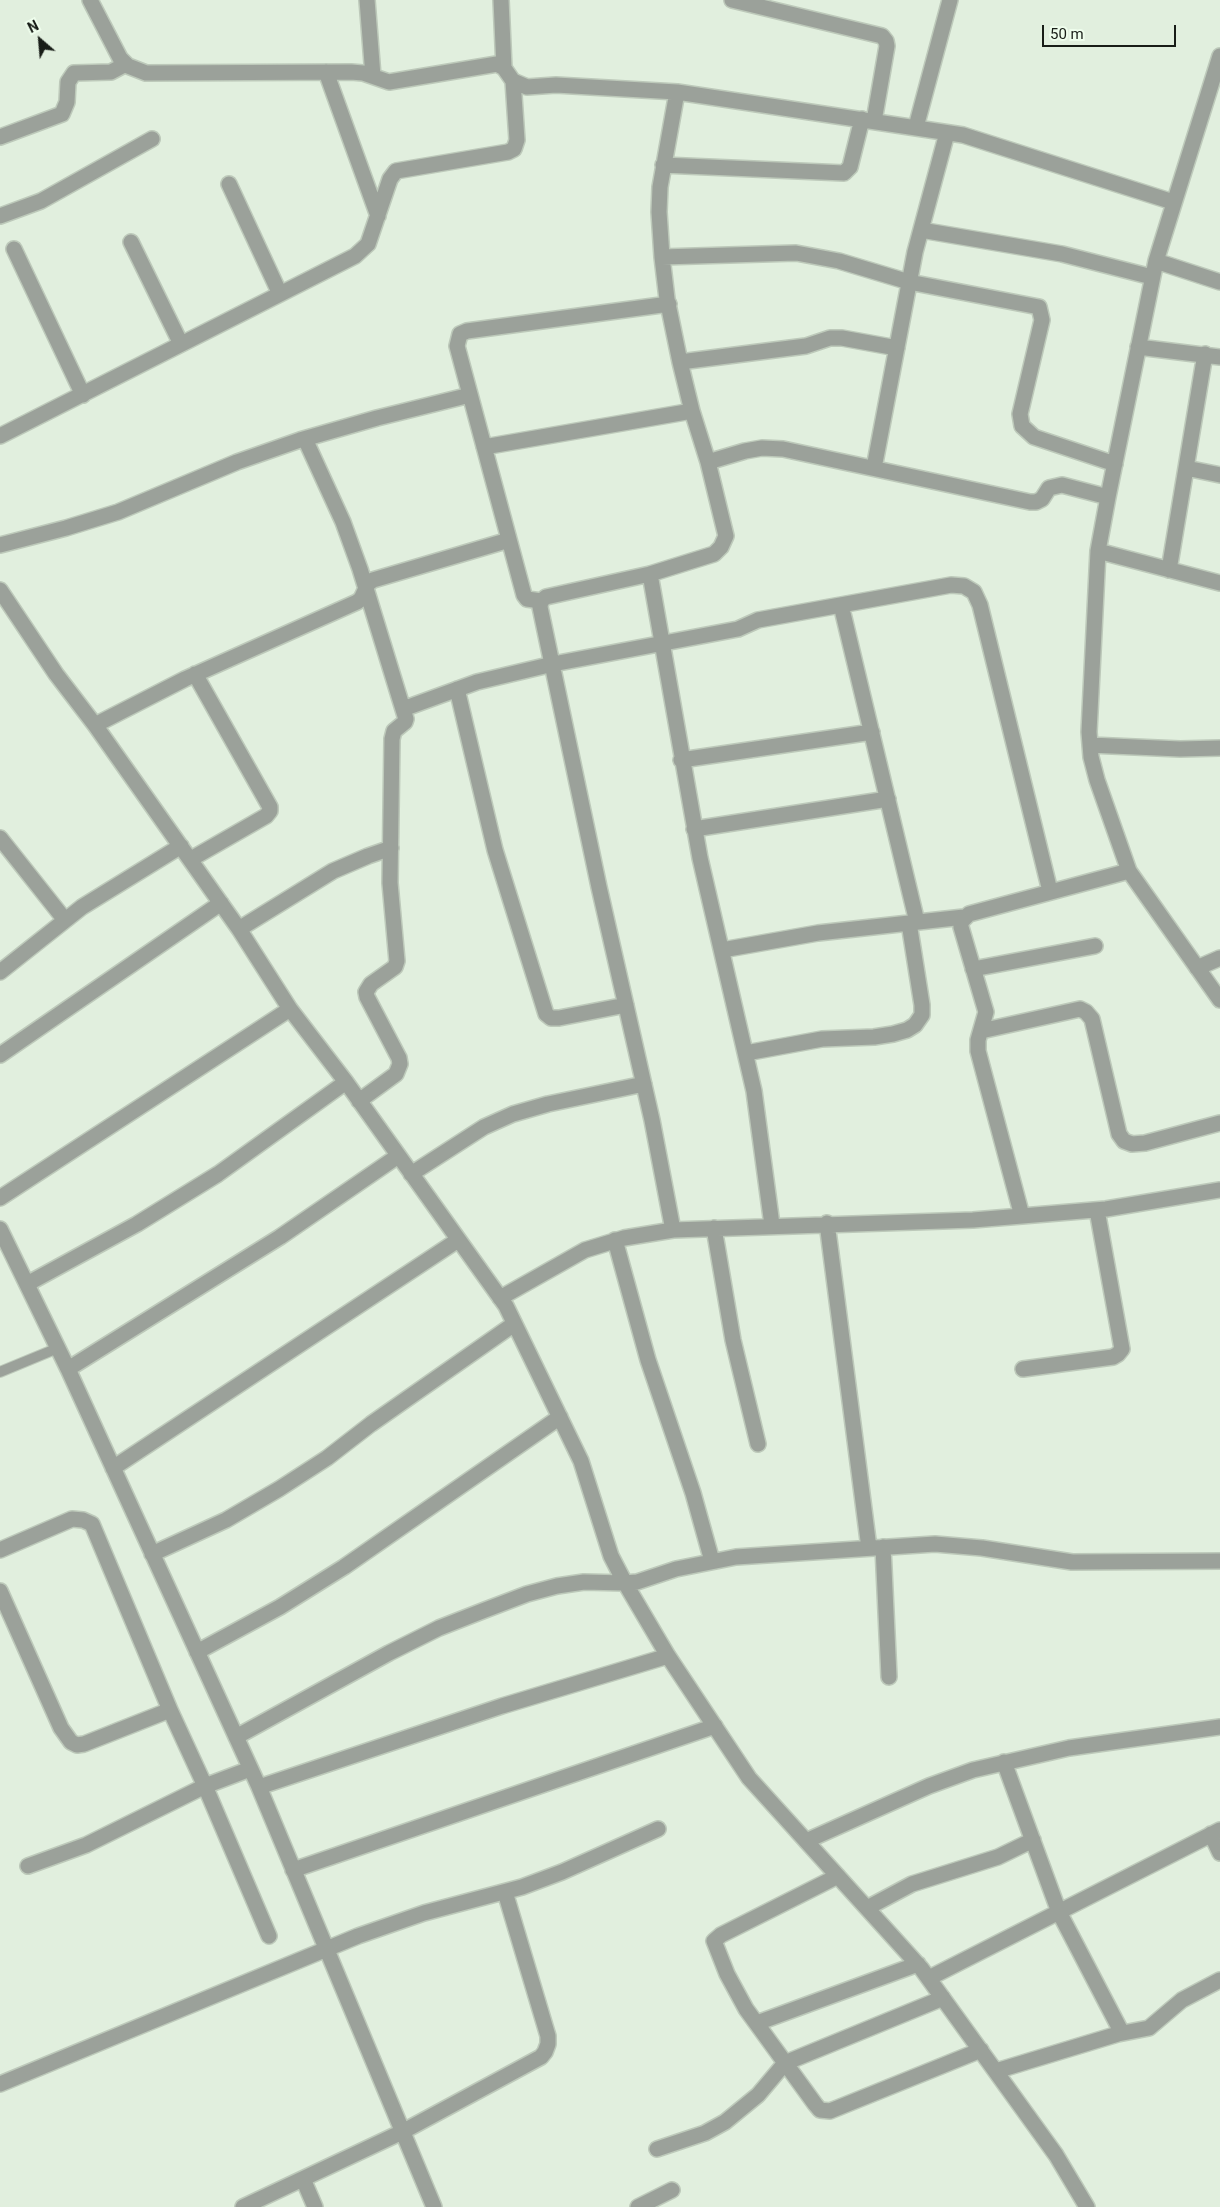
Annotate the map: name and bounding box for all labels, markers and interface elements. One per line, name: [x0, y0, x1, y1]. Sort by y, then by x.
north arrow: [15, 15, 65, 65]
scale bar: [1045, 15, 1179, 47]
text: N: [25, 17, 41, 36]
text: 50 m: [1050, 25, 1084, 43]

